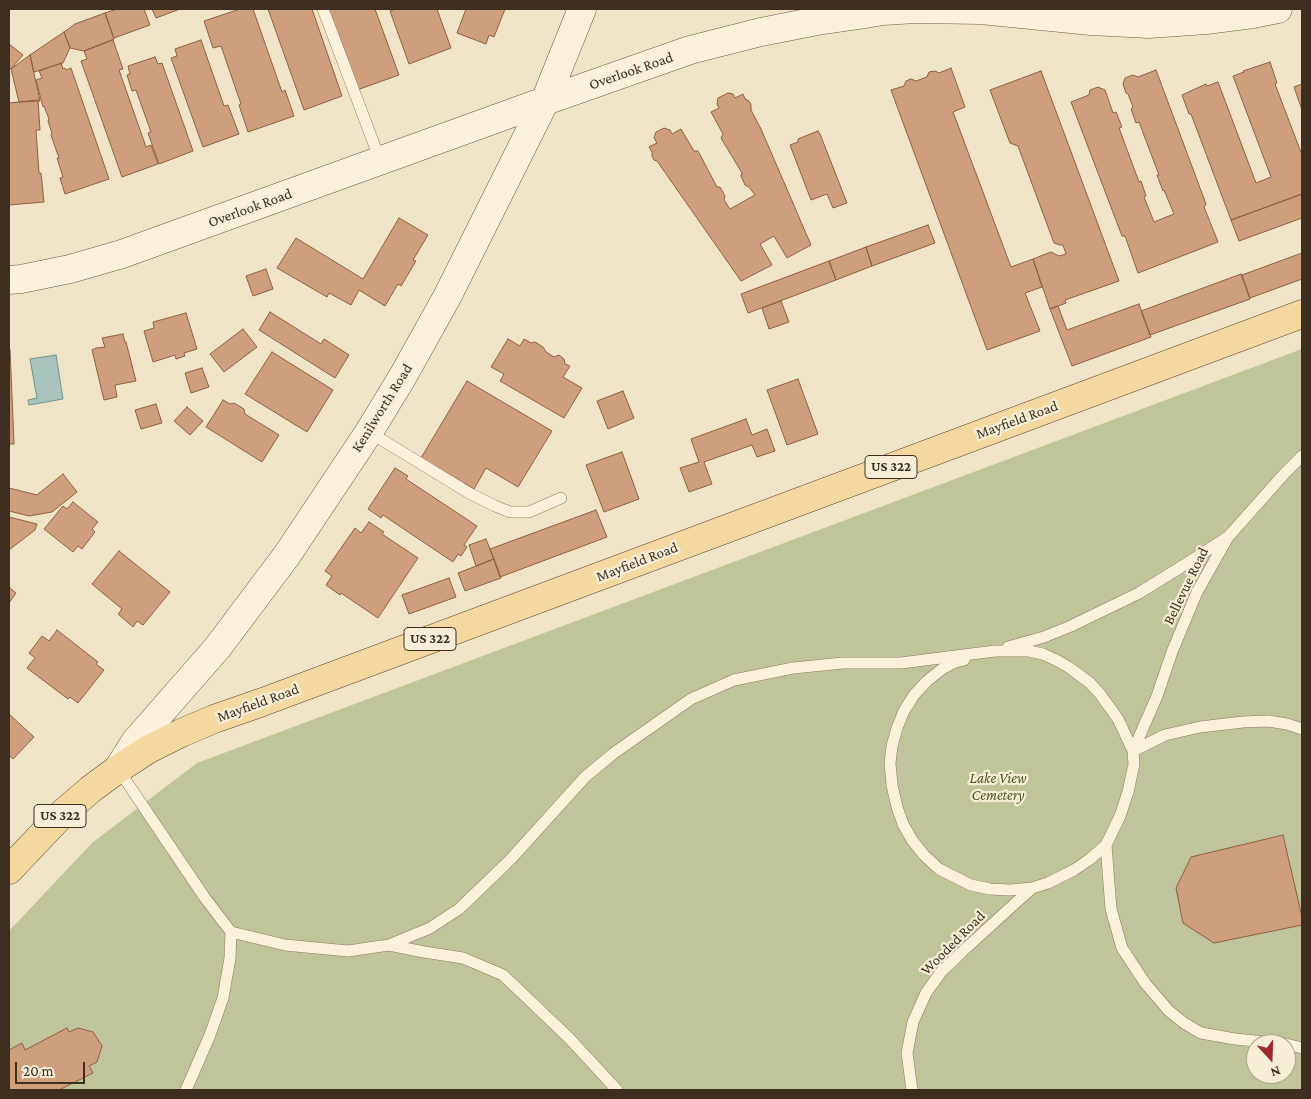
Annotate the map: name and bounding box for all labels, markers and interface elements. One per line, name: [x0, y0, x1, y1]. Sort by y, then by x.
street label: Overlook Road: [587, 48, 675, 94]
street label: Overlook Road: [206, 185, 294, 231]
street label: Kenilworth Road: [348, 360, 416, 456]
street label: Mayfield Road: [974, 397, 1060, 443]
road number: US 322: [865, 456, 917, 478]
street label: Mayfield Road: [594, 538, 680, 586]
street label: Bellevue Road: [1160, 544, 1212, 628]
road number: US 322: [404, 628, 456, 650]
street label: Mayfield Road: [215, 680, 301, 726]
park label: Lake View Cemetery: [969, 769, 1027, 804]
road number: US 322: [34, 804, 86, 828]
street label: Wooded Road: [917, 907, 989, 979]
north arrow: [1246, 1034, 1296, 1084]
scale bar: [18, 1052, 88, 1084]
text: 20 m: [23, 1063, 54, 1079]
text: N: [1269, 1063, 1283, 1081]

